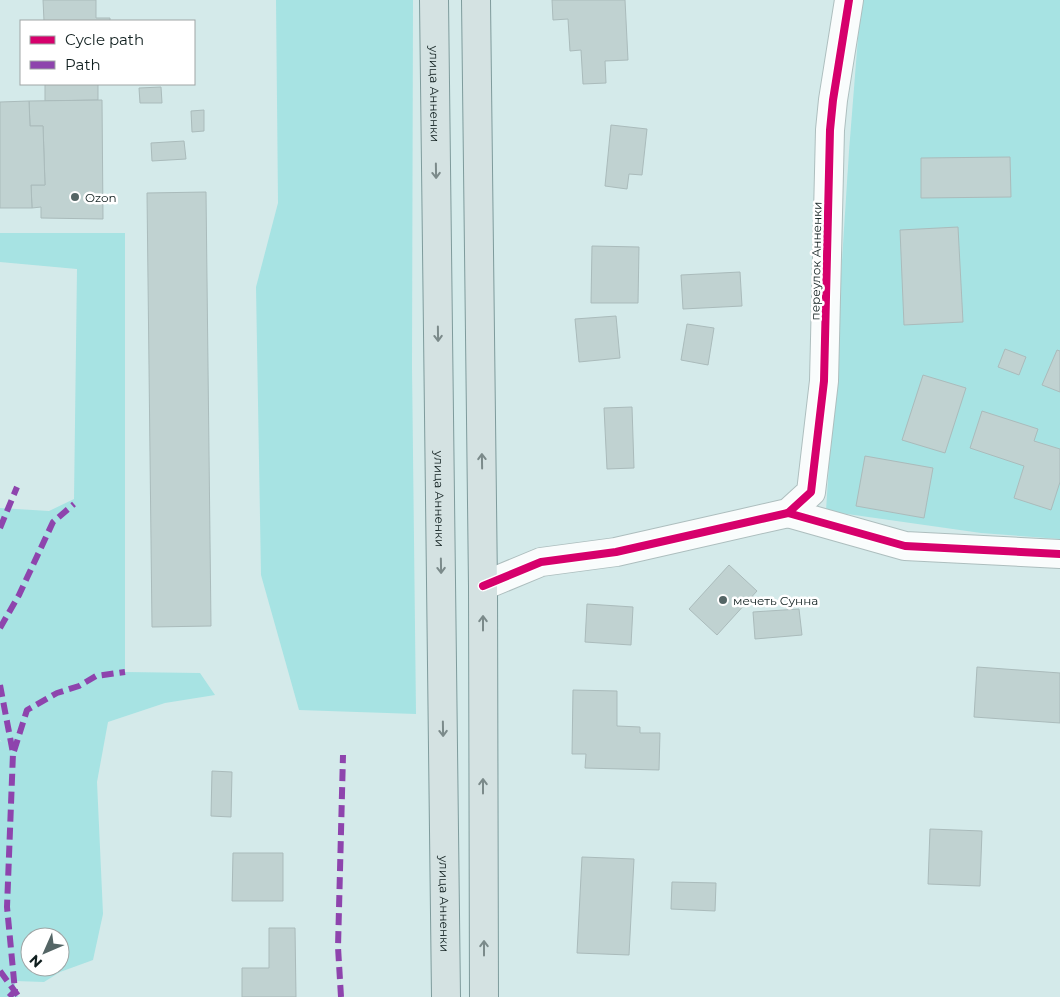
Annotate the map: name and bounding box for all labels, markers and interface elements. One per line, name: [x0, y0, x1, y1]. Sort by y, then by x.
legend: [20, 20, 195, 85]
text: Cycle path: [65, 30, 144, 49]
street label: улица Анненки: [427, 45, 443, 142]
text: Path: [65, 55, 101, 74]
one-way arrow: [431, 162, 441, 179]
place label: Ozon: [85, 190, 117, 205]
marker: Ozon: [69, 191, 81, 203]
street label: переулок Анненки: [807, 202, 825, 320]
one-way arrow: [433, 325, 443, 341]
street label: улица Анненки: [432, 450, 448, 547]
one-way arrow: [477, 453, 486, 469]
one-way arrow: [436, 558, 446, 574]
place label: мечеть Сунна: [733, 593, 818, 608]
marker: мечеть Сунна: [717, 594, 729, 606]
one-way arrow: [478, 616, 488, 632]
one-way arrow: [438, 720, 448, 736]
one-way arrow: [478, 778, 488, 794]
street label: улица Анненки: [437, 855, 453, 952]
north arrow: [20, 927, 70, 977]
one-way arrow: [479, 941, 489, 957]
text: N: [25, 951, 46, 972]

